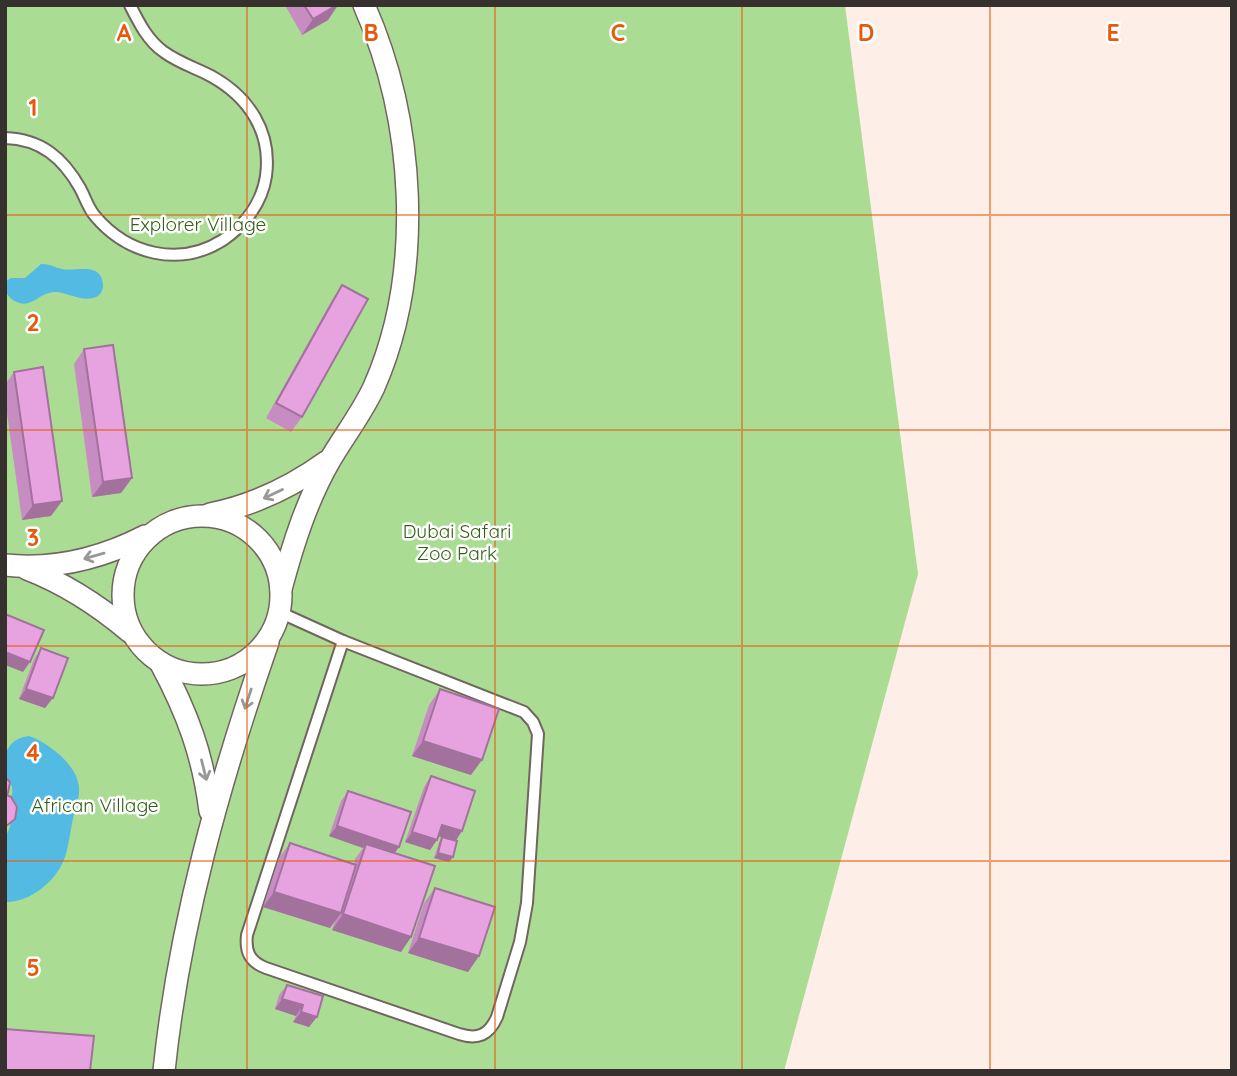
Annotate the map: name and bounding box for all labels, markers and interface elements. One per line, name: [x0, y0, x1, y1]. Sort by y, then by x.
text: A: [117, 18, 132, 47]
text: B: [363, 18, 379, 47]
text: C: [611, 18, 625, 47]
text: D: [858, 18, 874, 47]
text: E: [1106, 18, 1120, 47]
text: 1: [29, 93, 37, 122]
park label: Explorer Village: [130, 212, 266, 236]
text: 2: [26, 308, 40, 337]
one-way arrow: [263, 488, 284, 502]
park label: Dubai Safari Zoo Park: [403, 519, 511, 565]
text: 3: [27, 523, 39, 552]
one-way arrow: [84, 551, 106, 564]
one-way arrow: [241, 687, 253, 709]
text: 4: [26, 738, 40, 767]
one-way arrow: [198, 758, 211, 781]
park label: African Village: [31, 793, 159, 817]
text: 5: [26, 953, 40, 982]

